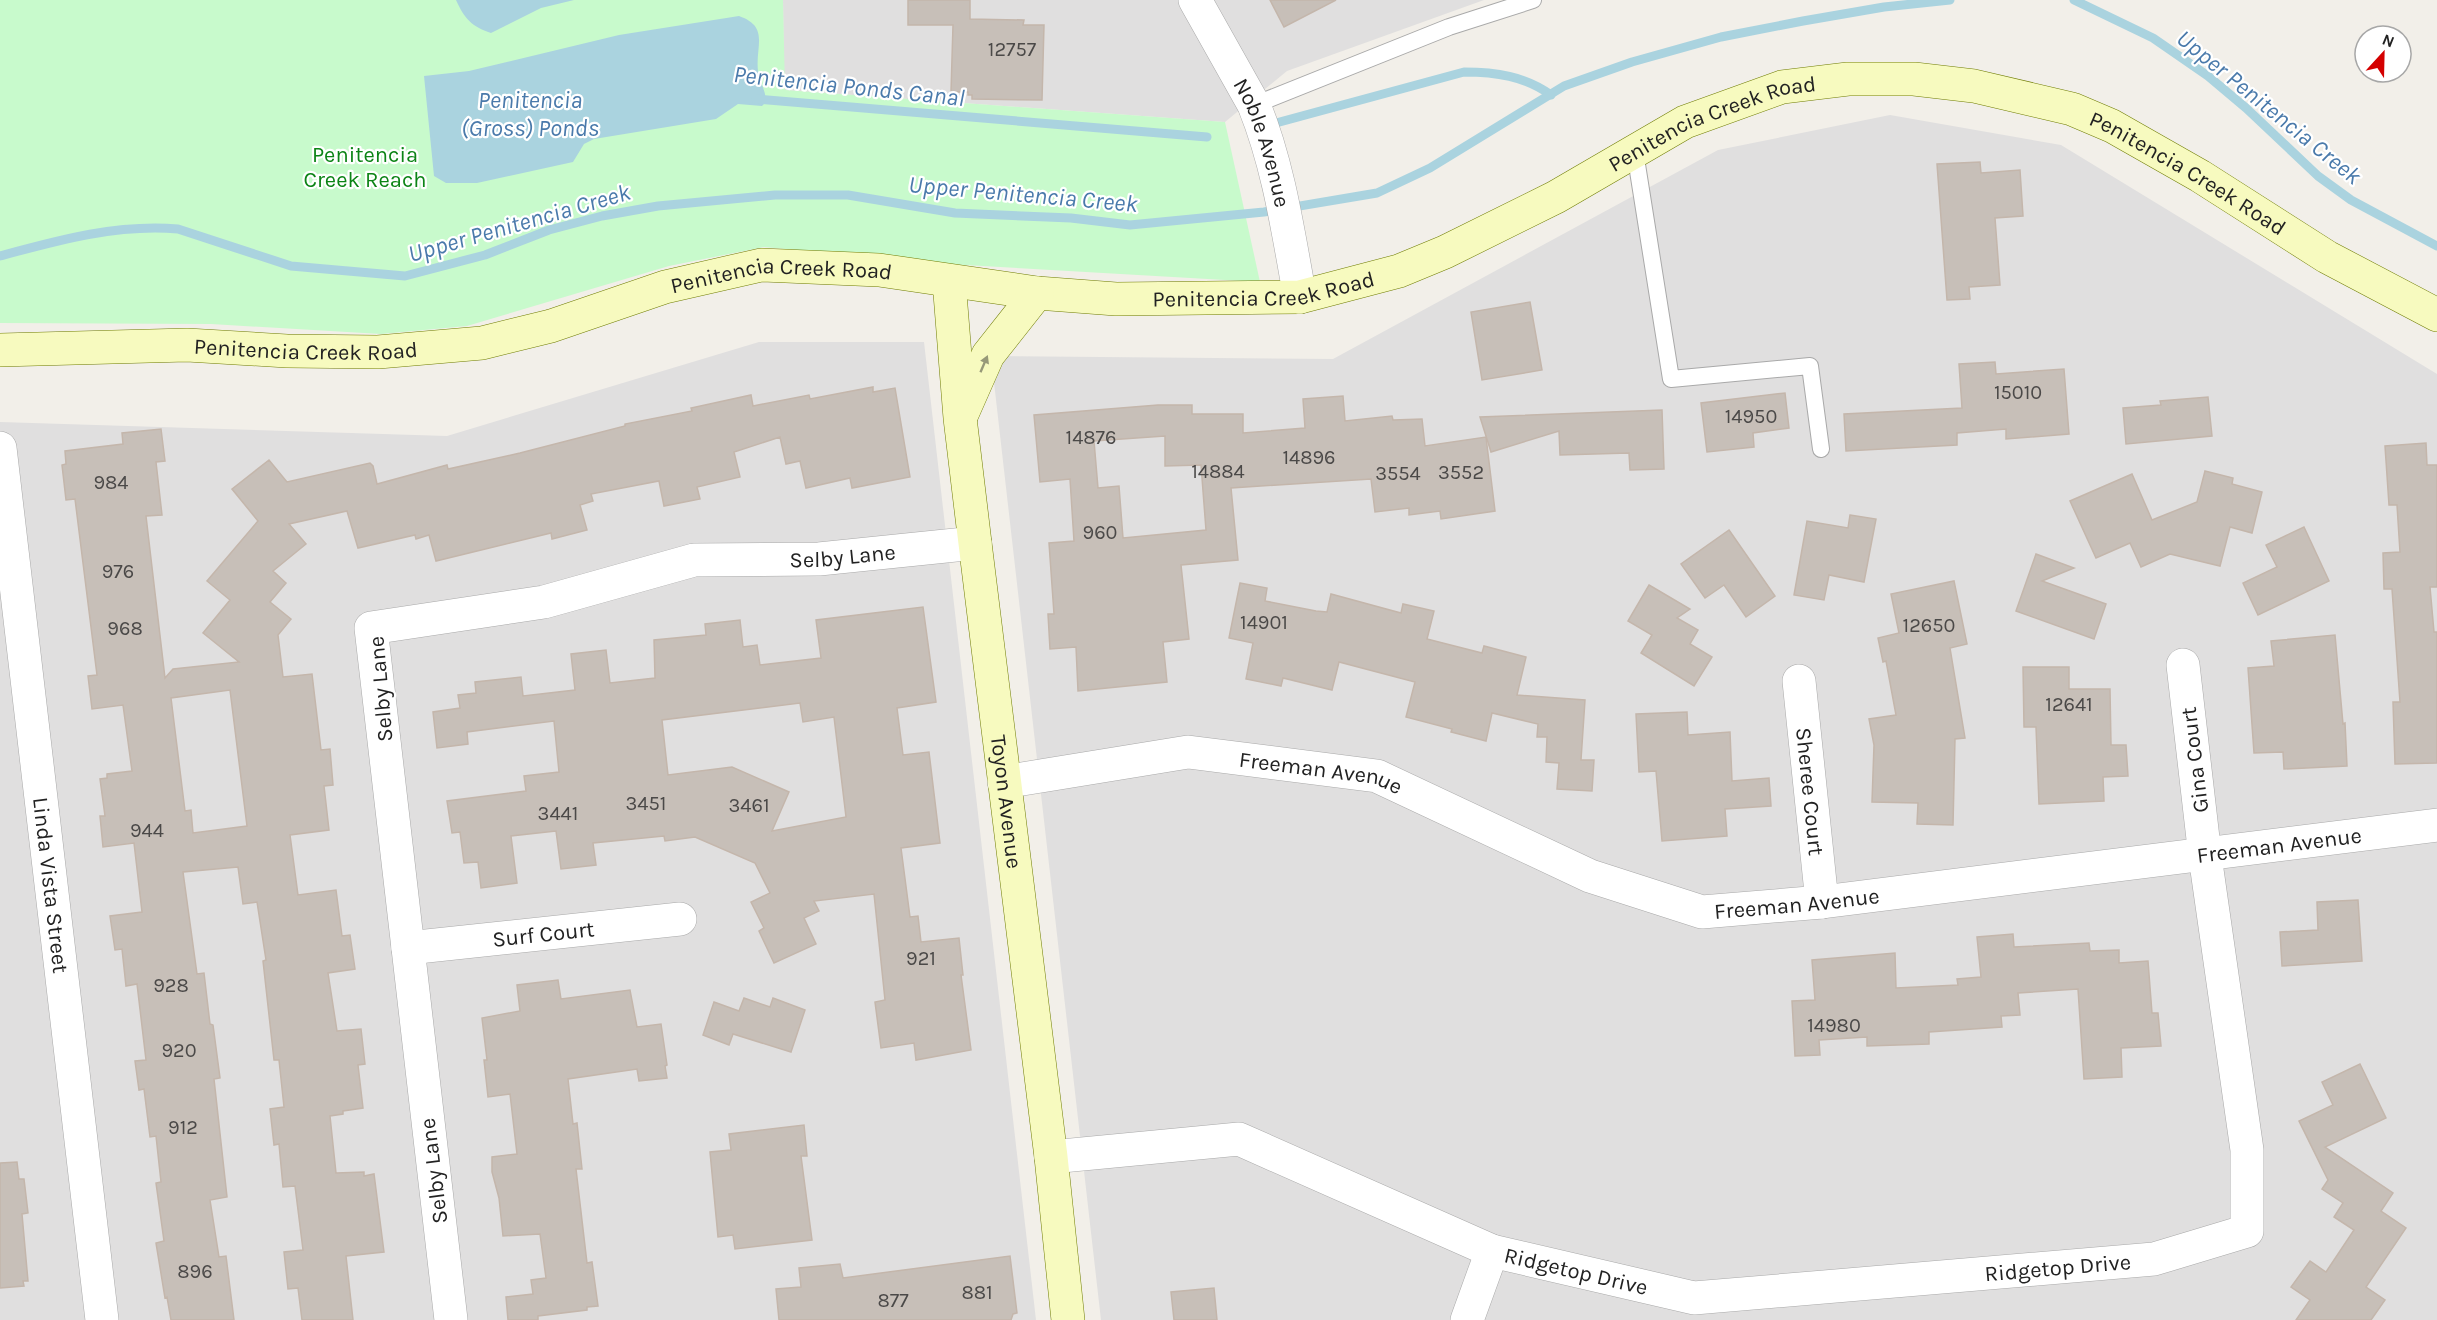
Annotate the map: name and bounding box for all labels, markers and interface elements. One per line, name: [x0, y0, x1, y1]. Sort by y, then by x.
water label: Upper Penitencia Creek: [2171, 24, 2368, 191]
north arrow: [2353, 24, 2413, 84]
text: N: [2380, 30, 2397, 52]
house number: 12757: [988, 38, 1037, 61]
water label: Penitencia Ponds Canal: [732, 60, 966, 112]
street label: Penitencia Creek Road: [1604, 71, 1817, 178]
street label: Noble Avenue: [1228, 74, 1295, 210]
water label: Penitencia (Gross) Ponds: [461, 86, 599, 142]
street label: Penitencia Creek Road: [2085, 106, 2291, 241]
park label: Penitencia Creek Reach: [303, 142, 427, 193]
water label: Upper Penitencia Creek: [907, 170, 1139, 218]
water label: Upper Penitencia Creek: [405, 178, 634, 268]
street label: Penitencia Creek Road: [668, 253, 894, 299]
street label: Penitencia Creek Road: [1152, 266, 1377, 313]
street label: Penitencia Creek Road: [193, 333, 419, 366]
one-way arrow: [979, 356, 988, 373]
house number: 15010: [1994, 381, 2042, 404]
house number: 14950: [1725, 405, 1777, 428]
house number: 14876: [1066, 426, 1116, 449]
house number: 14896: [1282, 446, 1336, 469]
house number: 14884: [1191, 460, 1245, 483]
house number: 3552: [1438, 461, 1484, 484]
house number: 3554: [1375, 462, 1421, 485]
house number: 984: [93, 471, 129, 494]
house number: 960: [1083, 521, 1117, 544]
street label: Selby Lane: [789, 539, 897, 573]
house number: 976: [102, 560, 134, 583]
house number: 14901: [1240, 611, 1288, 634]
house number: 12650: [1903, 614, 1955, 637]
house number: 968: [107, 617, 143, 640]
street label: Selby Lane: [363, 635, 399, 743]
house number: 12641: [2045, 693, 2093, 716]
street label: Gina Court: [2176, 705, 2214, 814]
street label: Sheree Court: [1790, 726, 1829, 857]
street label: Toyon Avenue: [985, 733, 1027, 870]
street label: Freeman Avenue: [1237, 747, 1406, 800]
house number: 3451: [626, 792, 666, 815]
house number: 3461: [728, 794, 770, 817]
street label: Linda Vista Street: [27, 796, 73, 975]
house number: 3441: [538, 802, 578, 825]
house number: 944: [130, 819, 164, 842]
street label: Freeman Avenue: [2195, 823, 2363, 869]
street label: Freeman Avenue: [1713, 883, 1881, 925]
street label: Surf Court: [491, 916, 596, 953]
house number: 921: [906, 947, 936, 970]
house number: 928: [153, 974, 189, 997]
house number: 14980: [1807, 1014, 1861, 1037]
house number: 920: [161, 1039, 197, 1062]
house number: 912: [168, 1116, 198, 1139]
street label: Selby Lane: [415, 1117, 453, 1225]
street label: Ridgetop Drive: [1502, 1242, 1650, 1301]
street label: Ridgetop Drive: [1984, 1249, 2132, 1287]
house number: 896: [177, 1260, 213, 1283]
house number: 881: [961, 1281, 993, 1304]
house number: 877: [877, 1289, 909, 1312]

